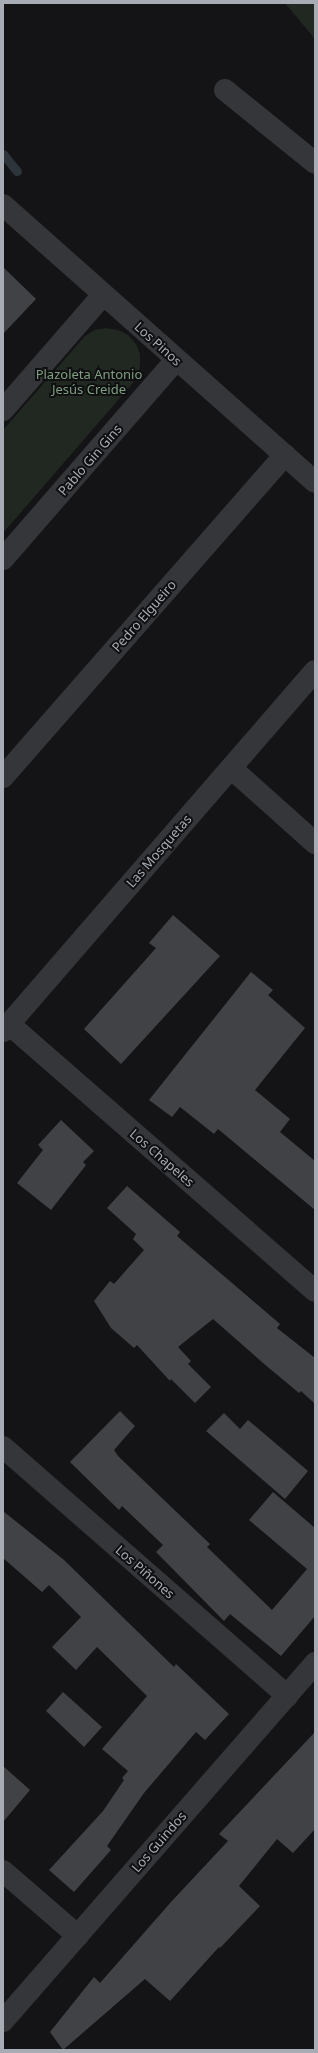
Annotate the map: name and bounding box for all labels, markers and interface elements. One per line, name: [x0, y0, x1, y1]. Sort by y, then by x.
street label: Los Pinos: [131, 319, 185, 369]
park label: Plazoleta Antonio Jesús Creide: [36, 367, 142, 398]
street label: Pablo Gin Gins: [55, 421, 125, 499]
street label: Pedro Elgueiro: [109, 577, 179, 655]
street label: Las Mosquetas: [123, 811, 195, 891]
street label: Los Chapeles: [127, 1126, 197, 1190]
street label: Los Piñones: [112, 1542, 178, 1602]
street label: Los Guindos: [128, 1808, 190, 1876]

